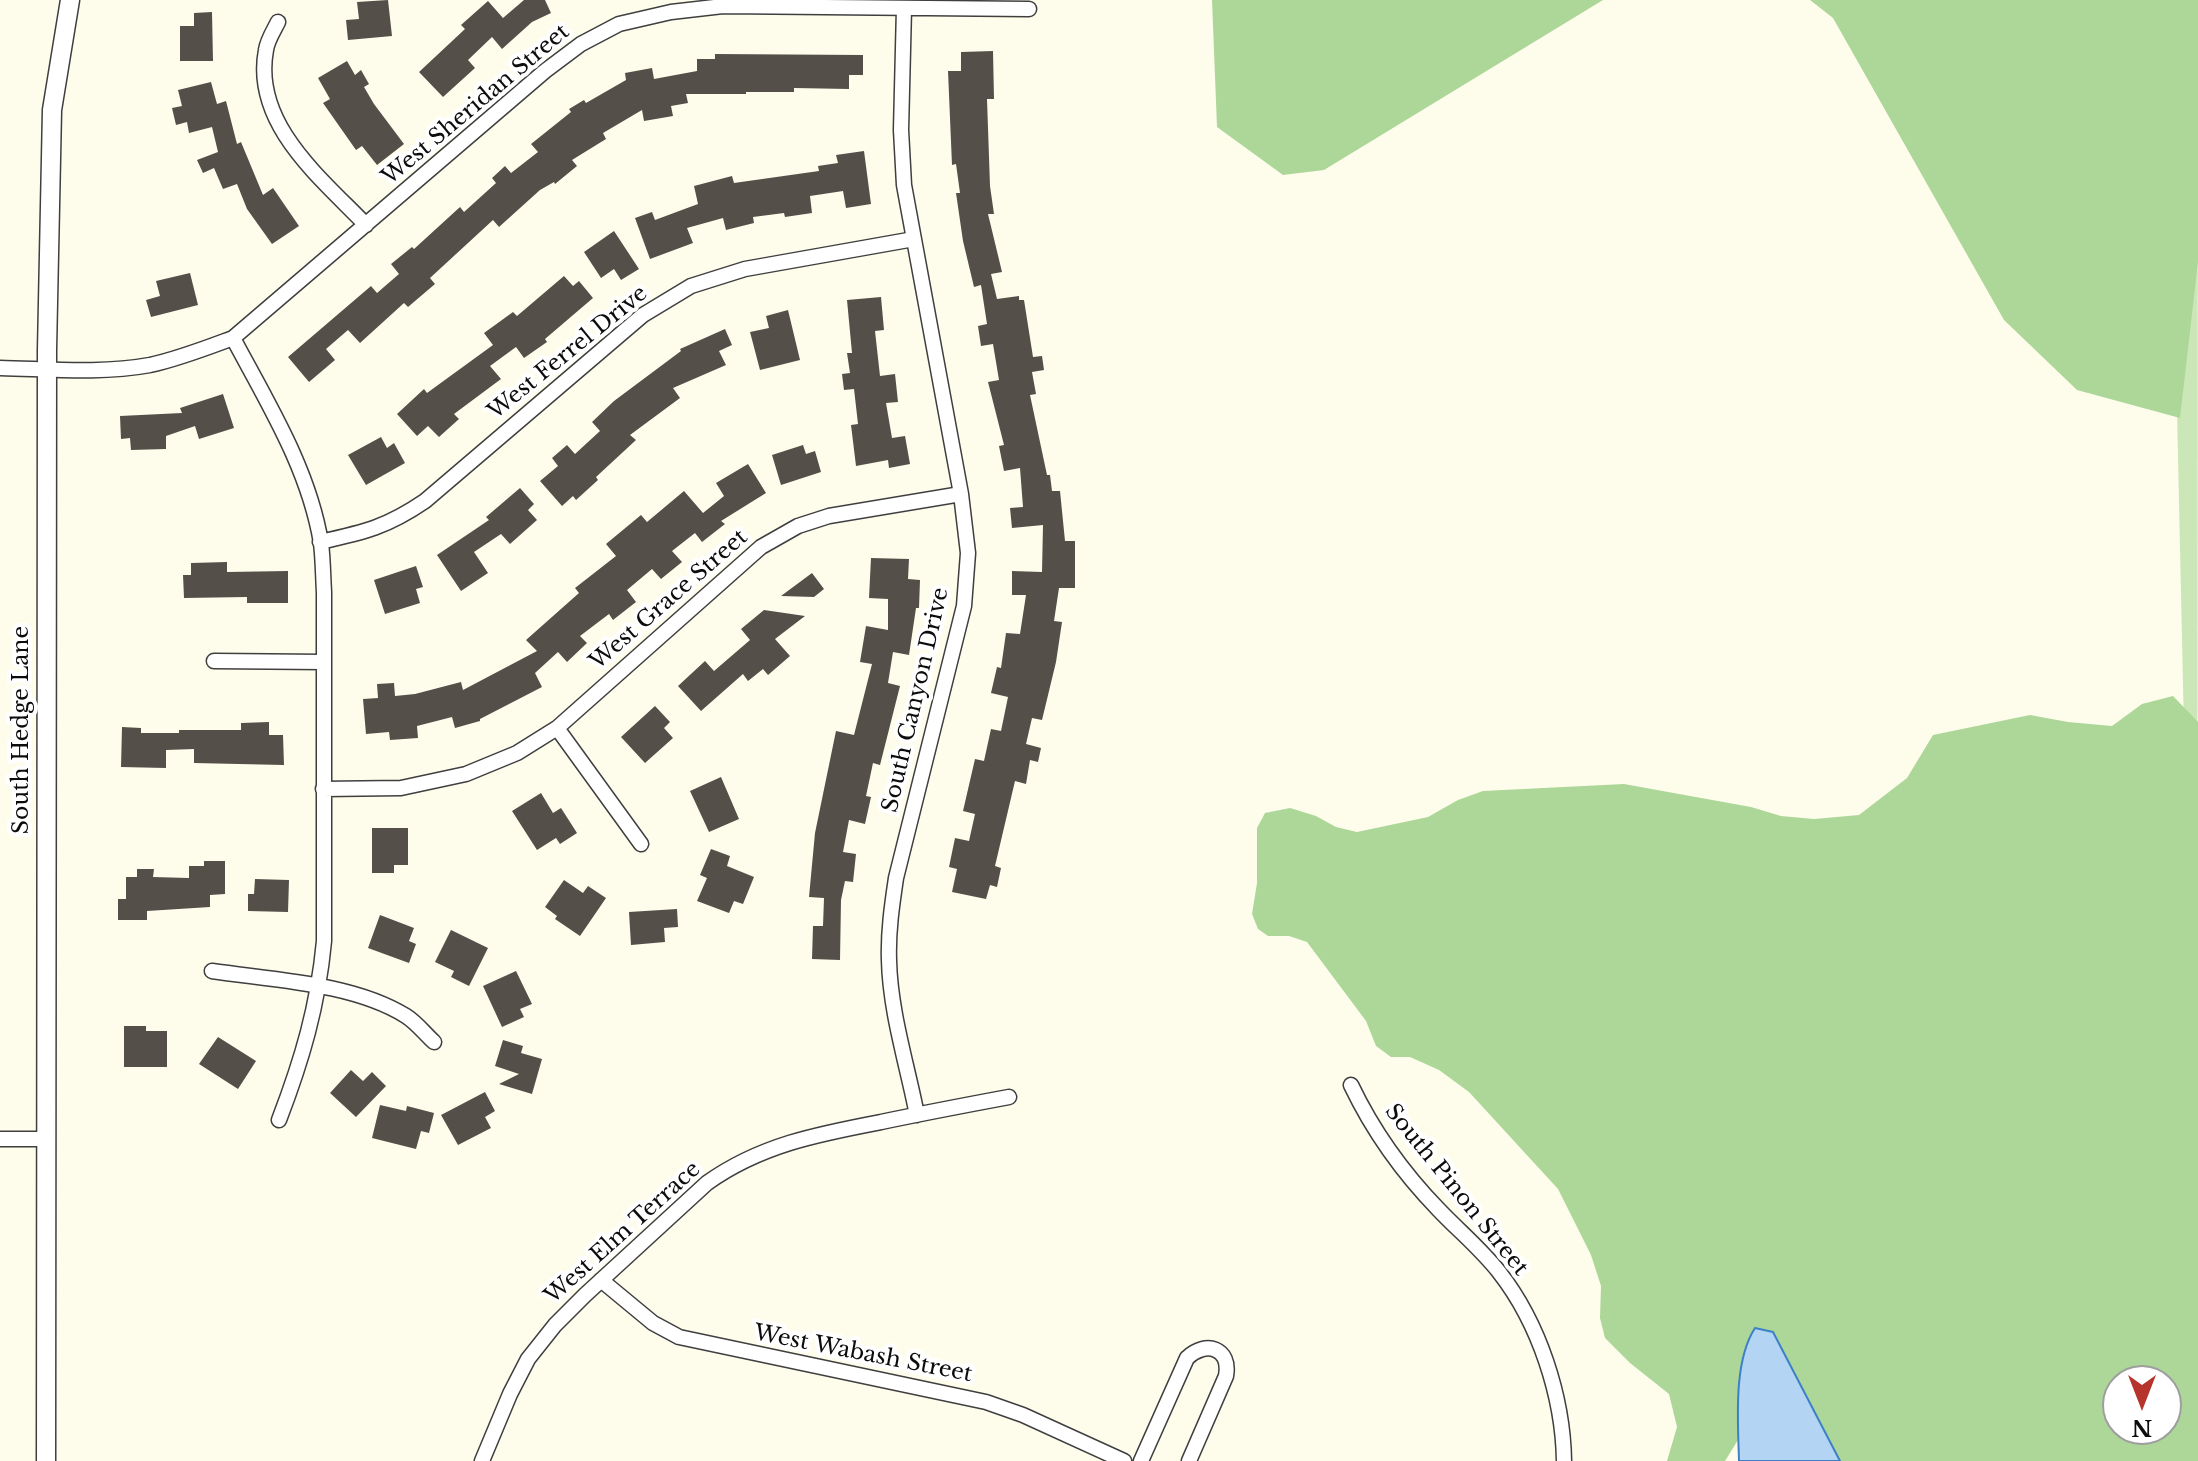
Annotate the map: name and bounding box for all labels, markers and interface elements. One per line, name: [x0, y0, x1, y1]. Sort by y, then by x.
street label: West Sheridan Street: [377, 19, 575, 191]
street label: West Ferrel Drive: [483, 281, 653, 425]
street label: West Grace Street: [585, 524, 753, 676]
street label: South Canyon Drive: [877, 585, 955, 815]
street label: South Hedge Lane: [9, 626, 35, 834]
street label: South Pinon Street: [1379, 1099, 1533, 1281]
street label: West Elm Terrace: [540, 1156, 706, 1310]
street label: West Wabash Street: [752, 1320, 974, 1388]
north arrow: [2102, 1365, 2182, 1445]
text: N: [2132, 1414, 2152, 1441]

